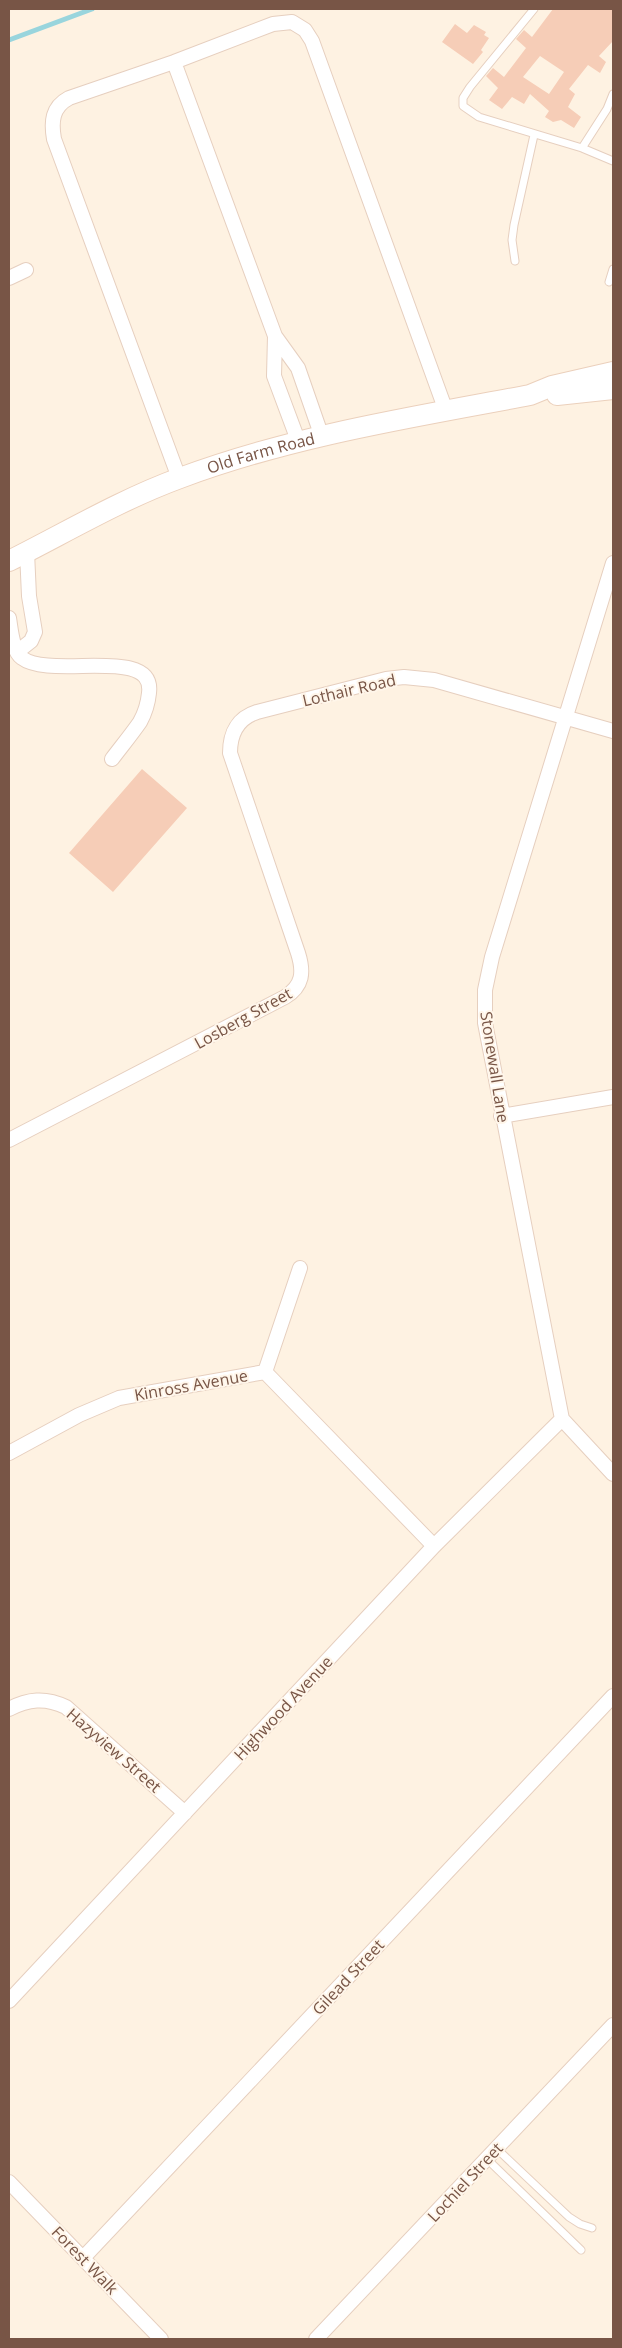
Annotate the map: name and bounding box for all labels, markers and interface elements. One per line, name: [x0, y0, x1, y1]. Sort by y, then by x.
street label: Old Farm Road: [204, 427, 317, 479]
street label: Lothair Road: [300, 669, 398, 711]
street label: Losberg Street: [190, 982, 296, 1054]
street label: Stonewall Lane: [475, 1010, 515, 1124]
street label: Kinross Avenue: [133, 1364, 250, 1406]
street label: Highwood Avenue: [229, 1651, 337, 1765]
street label: Hazyview Street: [62, 1703, 166, 1797]
street label: Gilead Street: [307, 1934, 389, 2020]
street label: Lochiel Street: [422, 2137, 508, 2227]
street label: Forest Walk: [47, 2221, 124, 2299]

